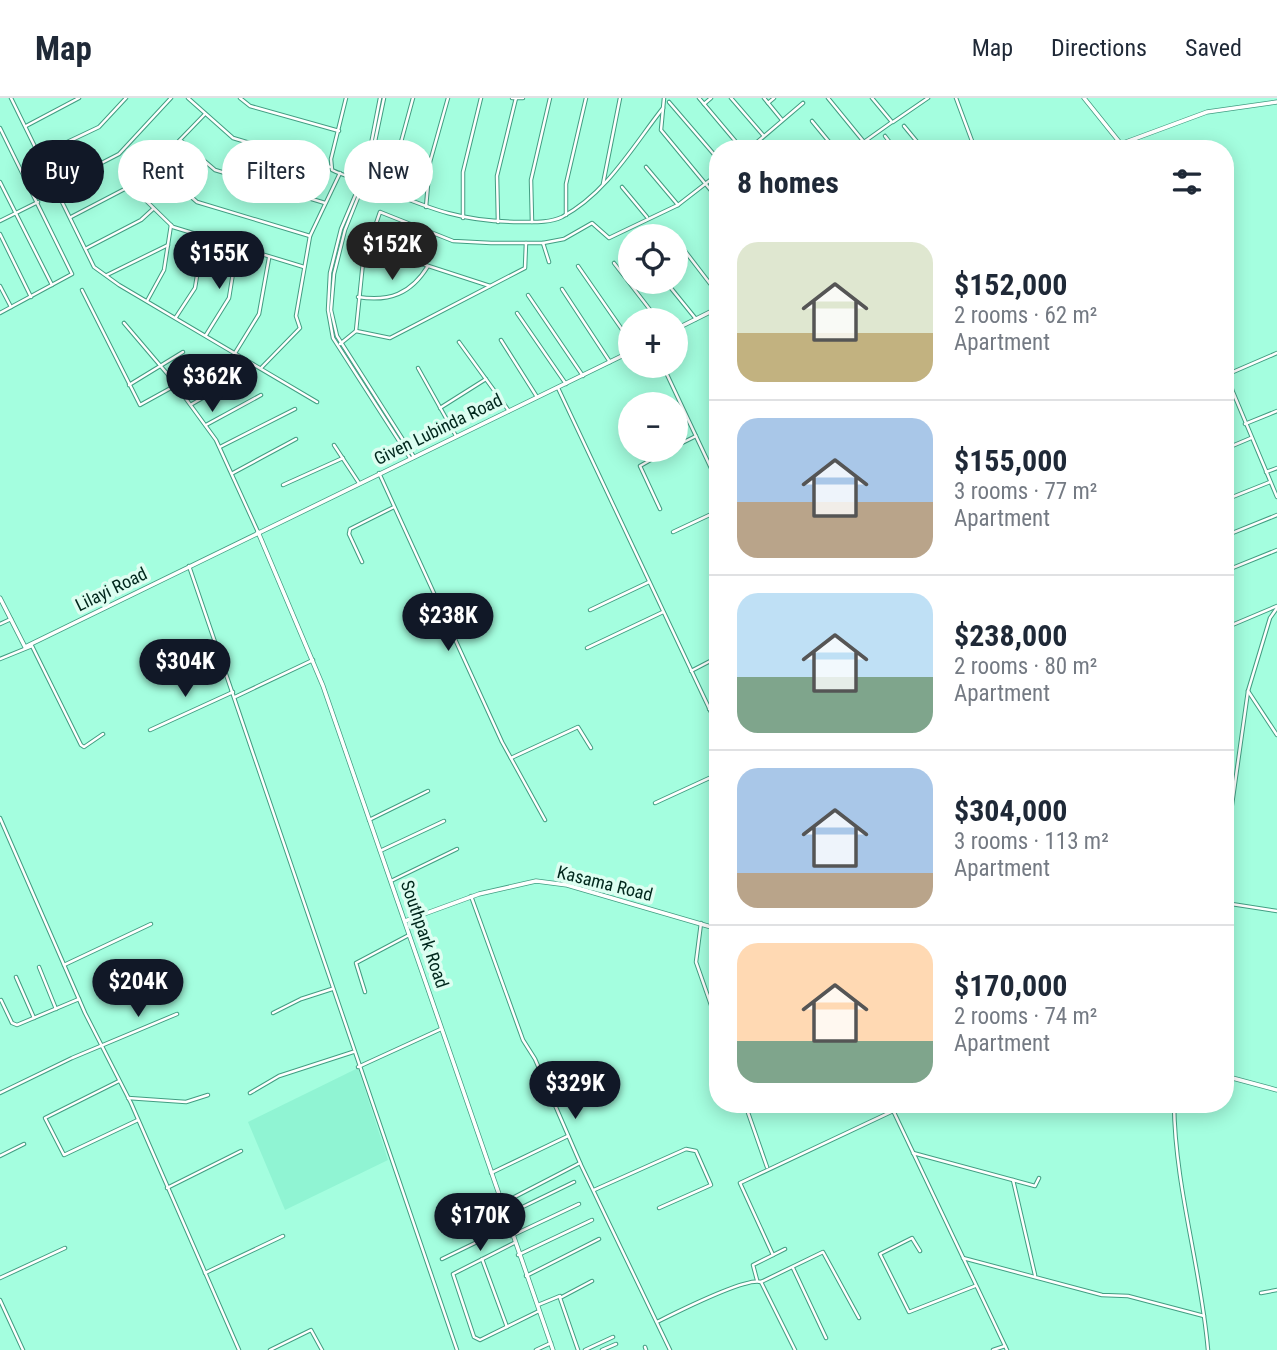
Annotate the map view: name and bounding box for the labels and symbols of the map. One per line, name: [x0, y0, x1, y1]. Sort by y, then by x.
pin: $152K: [343, 222, 441, 282]
pin: $155K: [170, 232, 268, 291]
pin: $362K: [163, 354, 261, 414]
street label: Given Lubinda Road: [370, 389, 506, 469]
street label: Lilayi Road: [72, 563, 150, 615]
pin: $238K: [399, 594, 497, 653]
pin: $304K: [136, 640, 234, 699]
street label: Kasama Road: [555, 861, 655, 905]
street label: Southpark Road: [397, 877, 453, 991]
pin: $204K: [89, 960, 187, 1019]
pin: $329K: [526, 1062, 624, 1121]
pin: $170K: [431, 1194, 529, 1253]

